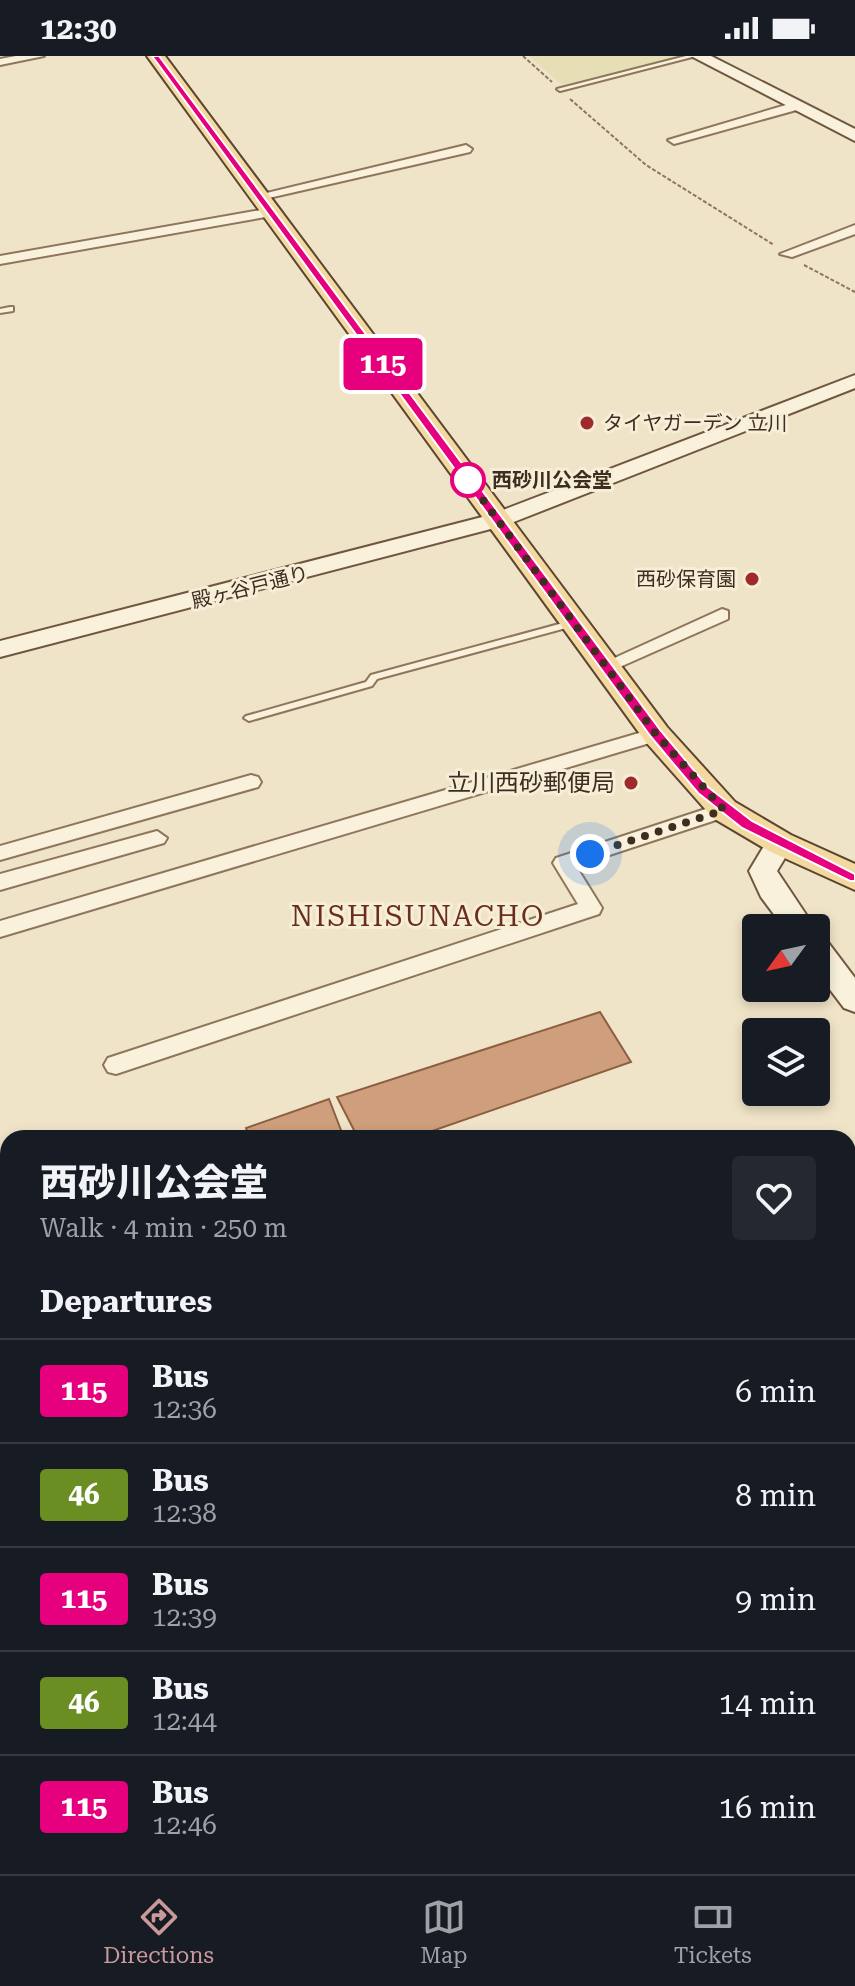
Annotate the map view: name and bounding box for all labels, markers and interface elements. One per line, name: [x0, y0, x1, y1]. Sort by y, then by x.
text: 12:30: [40, 11, 117, 46]
line badge: 115: [337, 338, 429, 390]
text: 115: [359, 347, 407, 380]
place label: タイヤガーデン 立川: [603, 411, 787, 435]
marker: タイヤガーデン 立川: [578, 414, 596, 432]
marker: 西砂川公会堂: [451, 463, 485, 497]
place label: 西砂川公会堂: [492, 468, 612, 492]
street label: 殿ヶ谷戸通り: [189, 561, 311, 613]
place label: 西砂保育園: [636, 567, 736, 591]
marker: 西砂保育園: [743, 570, 761, 588]
place label: 立川西砂郵便局: [447, 769, 615, 797]
marker: 立川西砂郵便局: [622, 774, 640, 792]
your location: [570, 834, 610, 874]
district label: NISHISUNACHO: [291, 900, 545, 933]
north arrow: [742, 914, 830, 1002]
map controls: [742, 914, 830, 1106]
button: layers: [742, 1018, 830, 1106]
button: heart: [732, 1156, 816, 1240]
text: 西砂川公会堂: [40, 1161, 268, 1205]
text: Walk · 4 min · 250 m: [40, 1213, 287, 1243]
text: Departures: [40, 1284, 212, 1319]
text: Bus: [152, 1359, 209, 1394]
text: 115: [60, 1374, 108, 1407]
text: 6 min: [735, 1374, 816, 1409]
text: 12:36: [152, 1394, 217, 1424]
text: Bus: [152, 1463, 209, 1498]
text: 46: [68, 1478, 100, 1511]
text: 8 min: [735, 1478, 816, 1513]
text: 12:38: [152, 1498, 217, 1528]
text: Bus: [152, 1567, 209, 1602]
text: 115: [60, 1582, 108, 1615]
text: 9 min: [735, 1582, 816, 1617]
text: 12:39: [152, 1602, 217, 1632]
text: Bus: [152, 1671, 209, 1706]
text: 46: [68, 1686, 100, 1719]
text: 14 min: [719, 1686, 816, 1721]
text: 12:44: [152, 1706, 217, 1736]
text: Bus: [152, 1775, 209, 1810]
text: 115: [60, 1790, 108, 1823]
text: 16 min: [719, 1790, 816, 1825]
text: 12:46: [152, 1810, 217, 1840]
tab: Directions: [103, 1895, 214, 1968]
tab: Map: [420, 1895, 467, 1968]
tab: Tickets: [674, 1895, 752, 1968]

